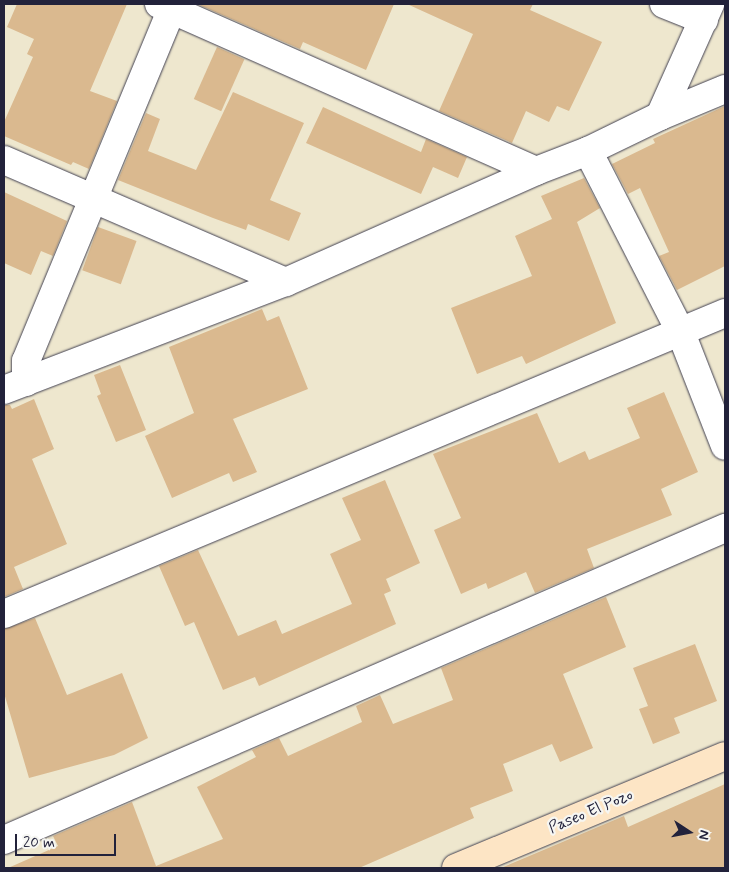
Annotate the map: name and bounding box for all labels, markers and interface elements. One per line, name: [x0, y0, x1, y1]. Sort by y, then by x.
street label: Paseo El Pozo: [546, 786, 636, 838]
north arrow: [664, 807, 714, 857]
scale bar: [18, 824, 119, 856]
text: N: [694, 829, 713, 841]
text: 20 m: [23, 833, 55, 853]

